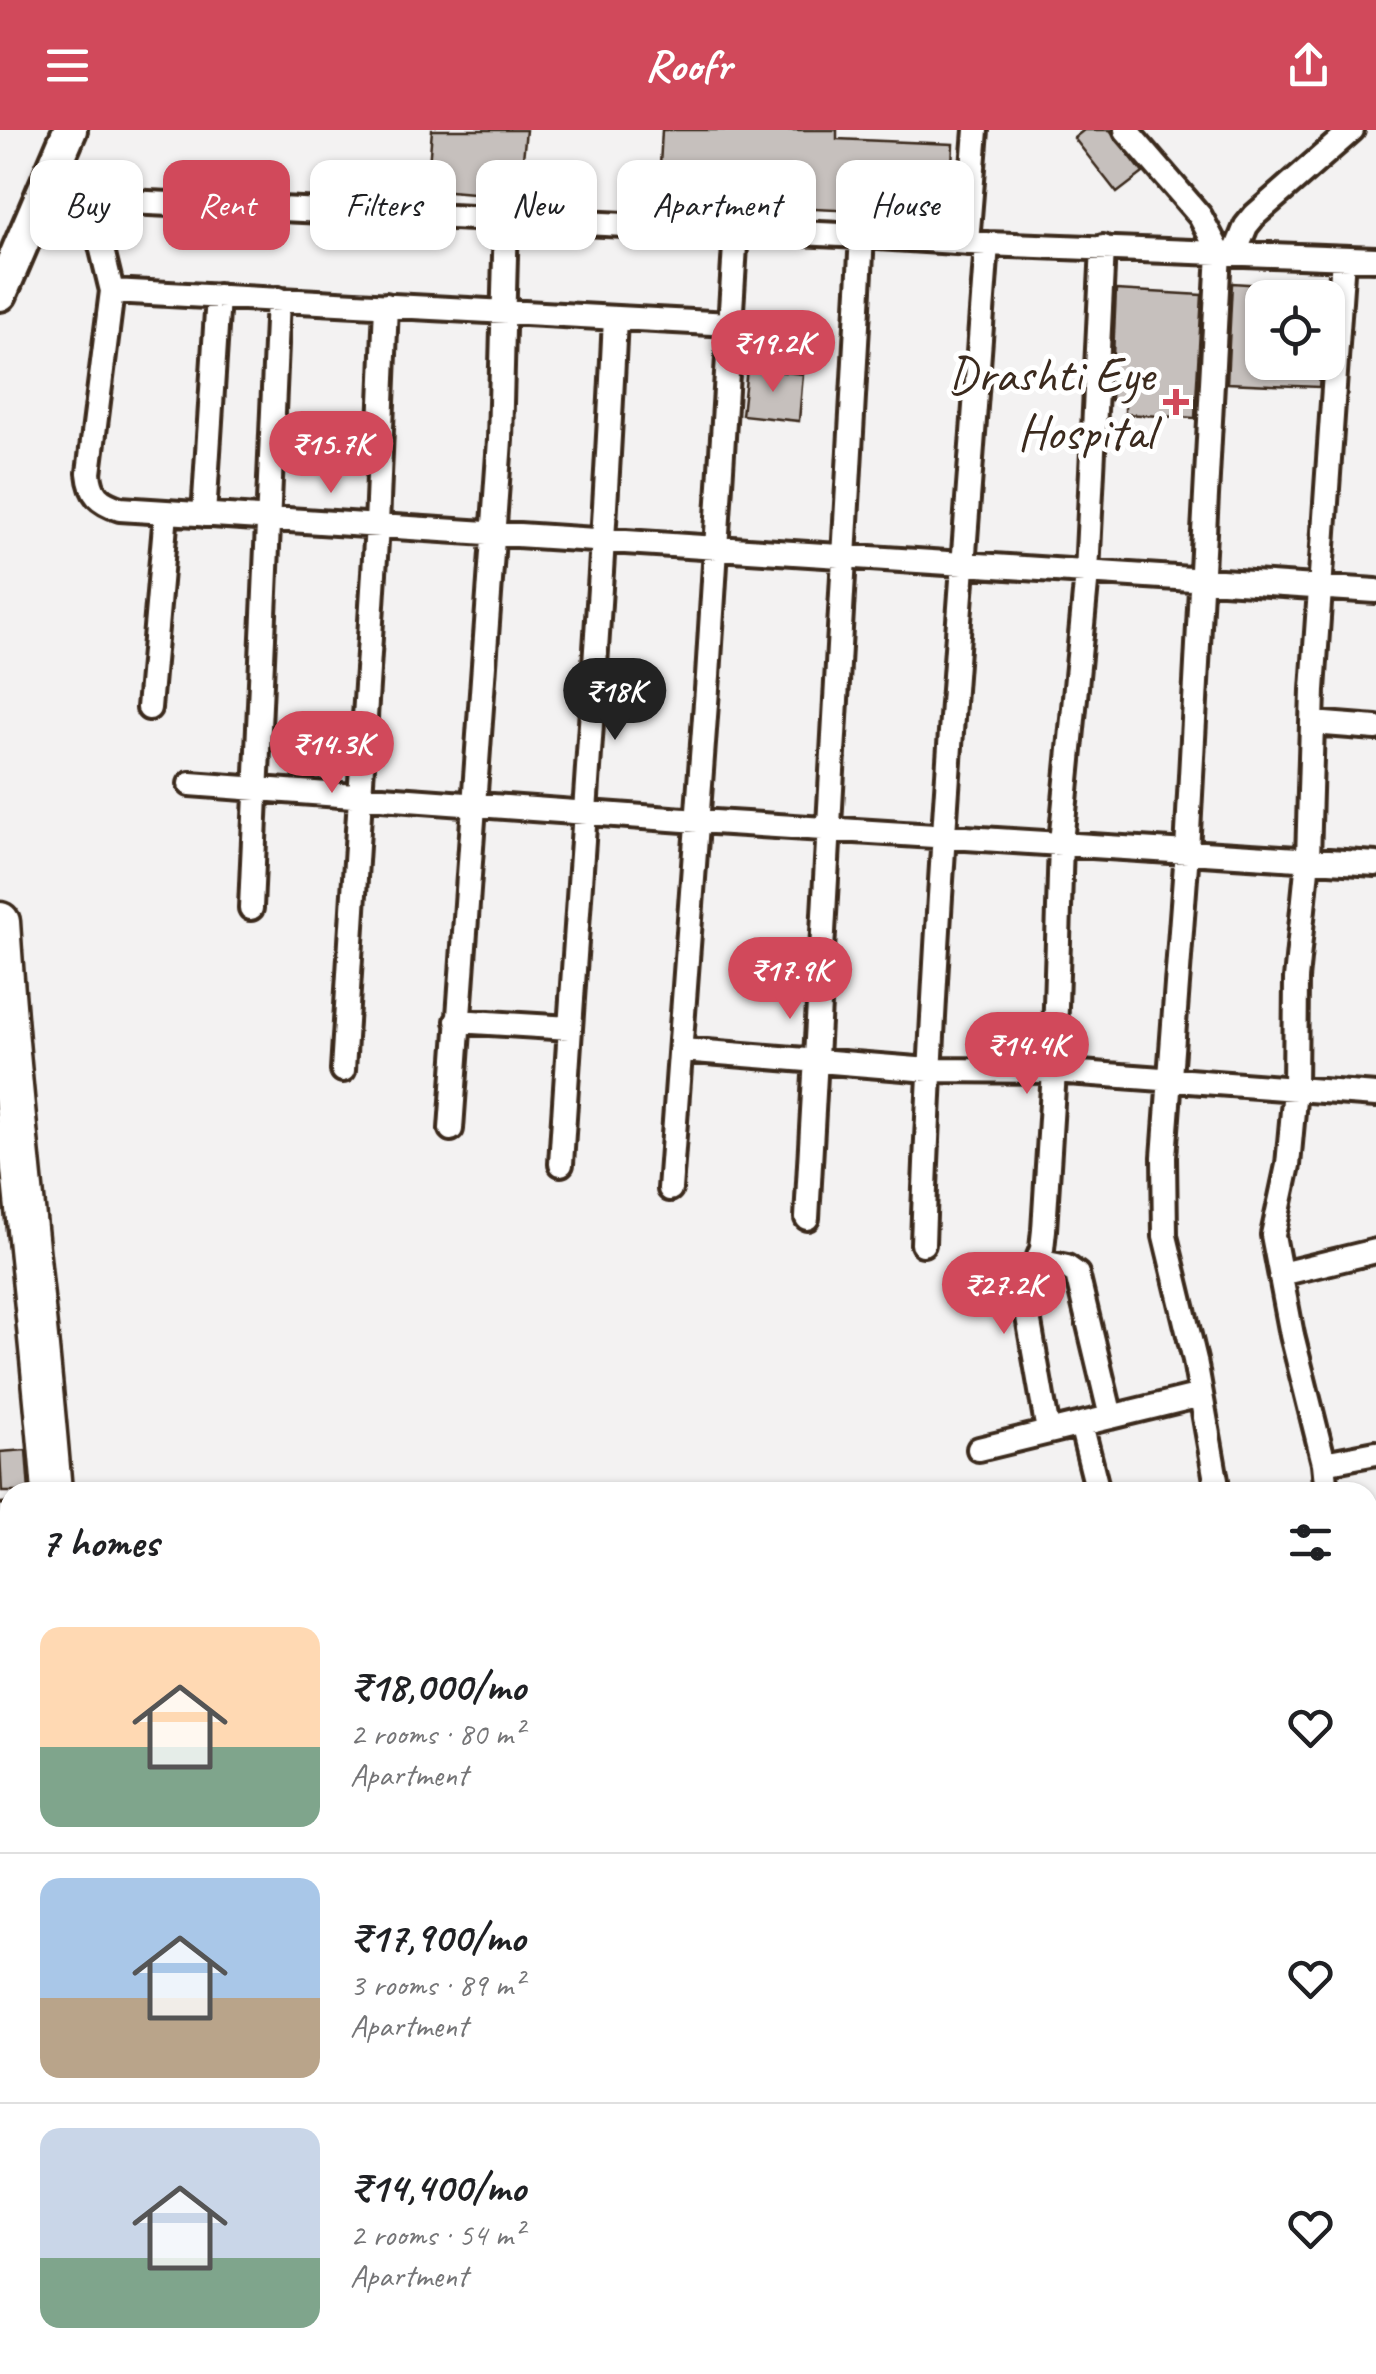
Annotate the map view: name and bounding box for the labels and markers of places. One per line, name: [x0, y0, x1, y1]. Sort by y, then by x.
pin: ₹19.2K: [692, 310, 854, 395]
place label: Drashti Eye Hospital: [948, 343, 1163, 464]
marker: Drashti Eye Hospital: [1163, 389, 1189, 415]
pin: ₹15.7K: [250, 411, 412, 496]
pin: ₹18K: [556, 658, 674, 743]
pin: ₹14.3K: [251, 711, 413, 796]
pin: ₹17.9K: [709, 937, 871, 1022]
pin: ₹14.4K: [946, 1012, 1108, 1097]
pin: ₹27.2K: [923, 1252, 1085, 1337]

